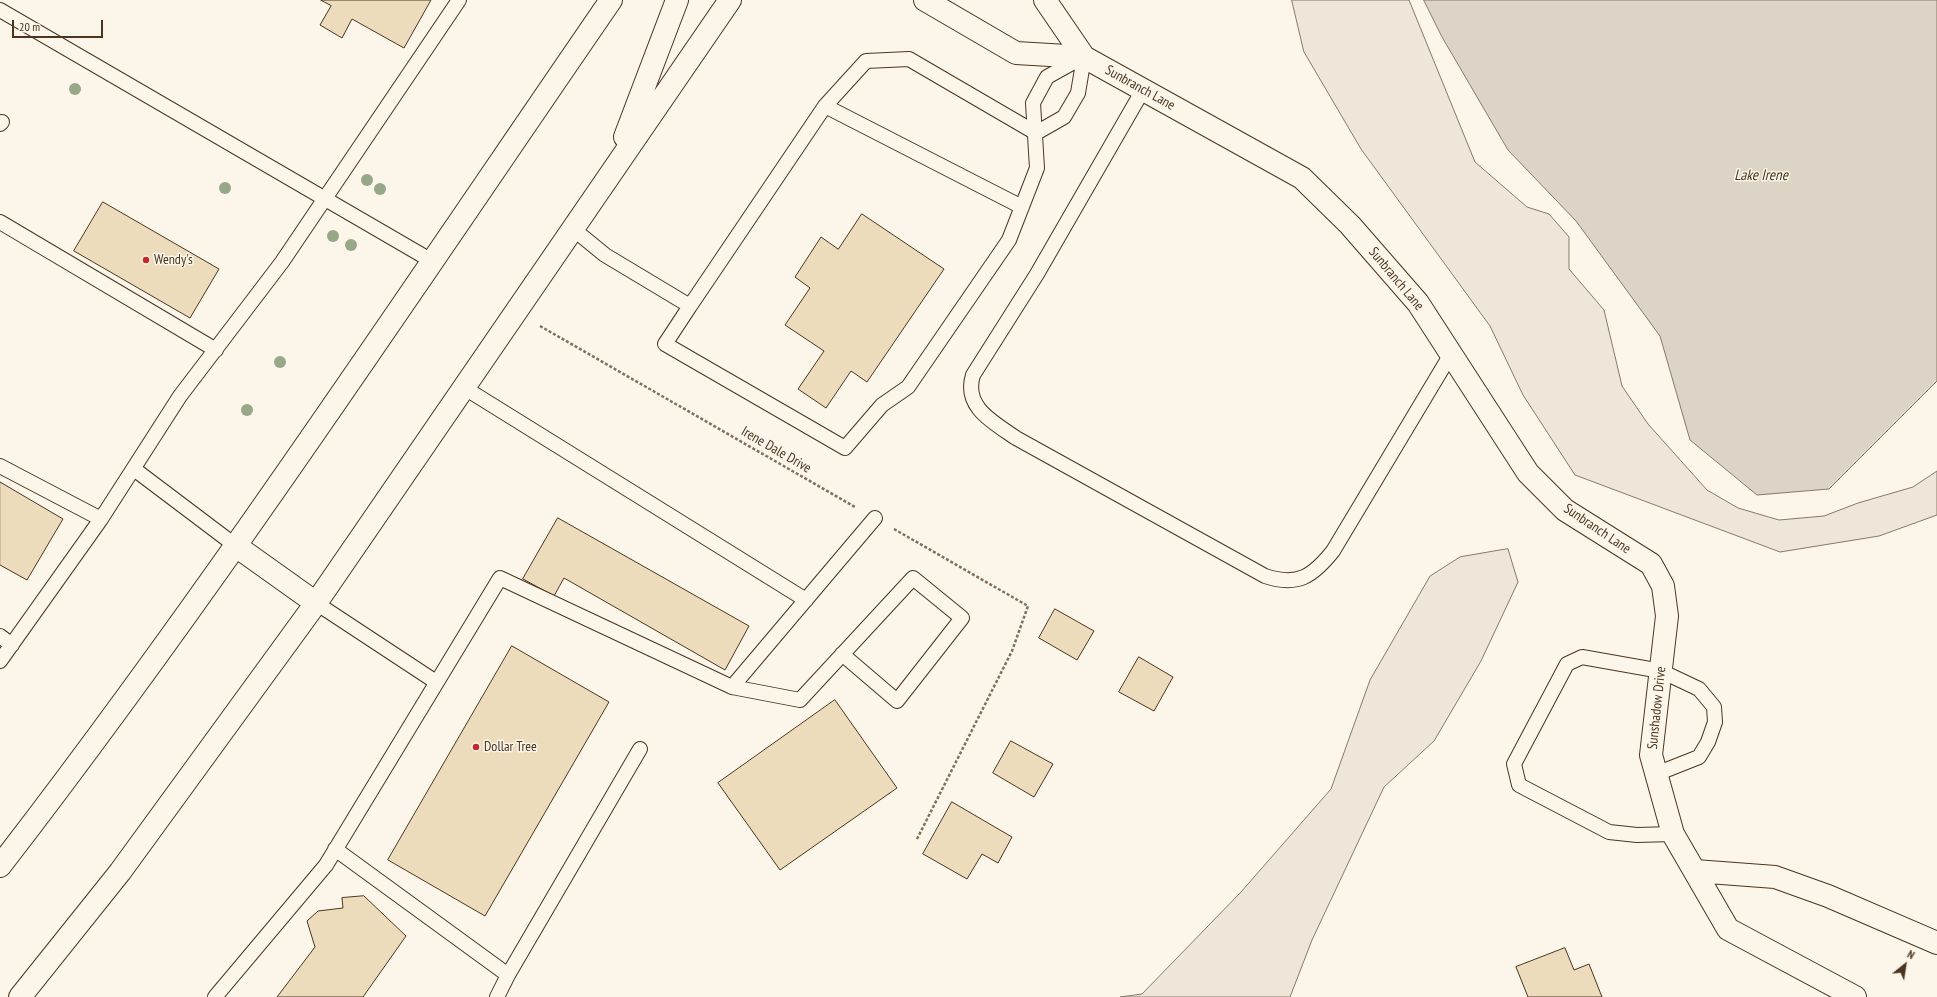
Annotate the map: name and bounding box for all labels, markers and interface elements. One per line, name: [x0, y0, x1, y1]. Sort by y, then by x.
scale bar: [14, 12, 105, 38]
text: 20 m: [19, 19, 40, 34]
street label: Sunbranch Lane: [1102, 62, 1178, 114]
water label: Lake Irene: [1734, 167, 1788, 185]
street label: Sunbranch Lane: [1365, 244, 1427, 314]
place label: Wendy's: [154, 252, 193, 268]
marker: Wendy's: [141, 255, 151, 265]
street label: Irene Dale Drive: [738, 423, 814, 477]
street label: Sunbranch Lane: [1560, 500, 1634, 558]
street label: Sunshadow Drive: [1644, 666, 1670, 750]
place label: Dollar Tree: [484, 739, 537, 755]
marker: Dollar Tree: [471, 742, 481, 752]
north arrow: [1885, 945, 1925, 985]
text: N: [1905, 947, 1917, 962]

